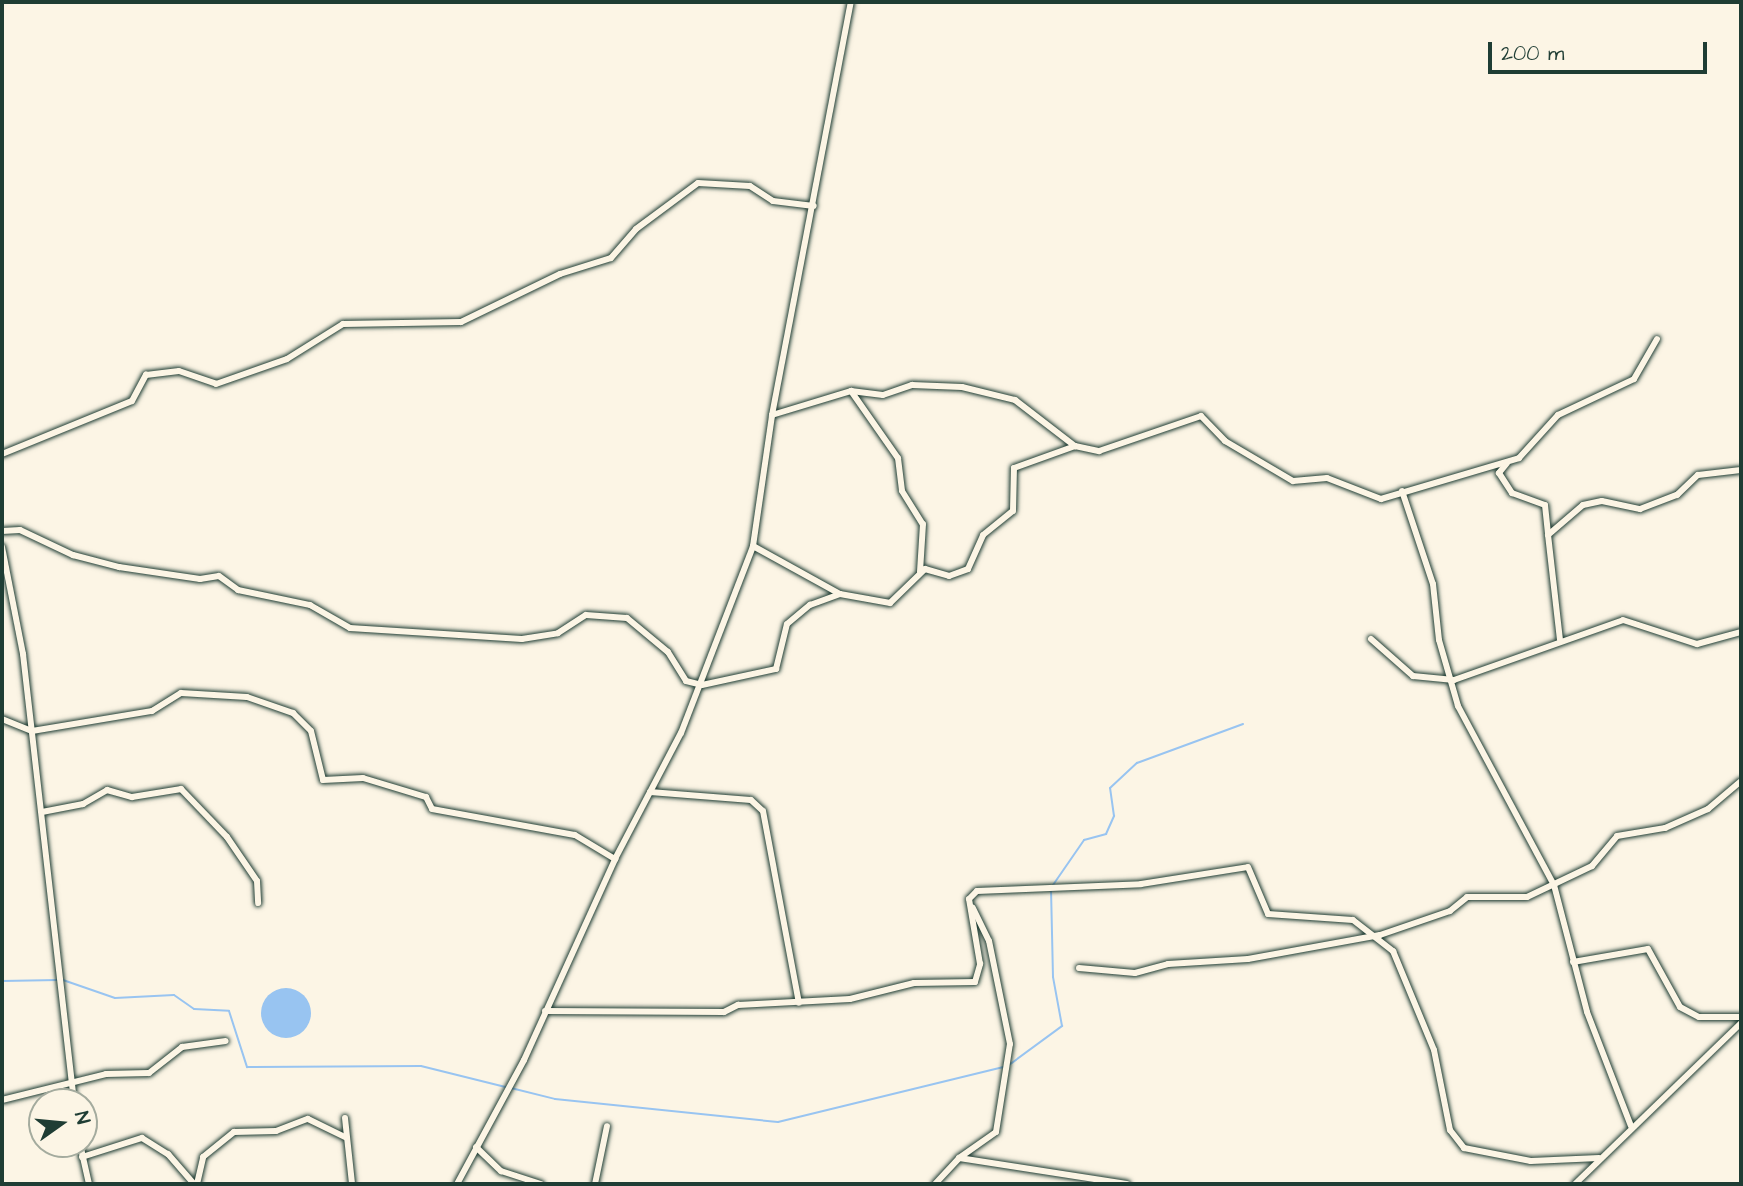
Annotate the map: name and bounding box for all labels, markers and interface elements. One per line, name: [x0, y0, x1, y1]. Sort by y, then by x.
scale bar: [1491, 28, 1710, 72]
text: 200 m: [1501, 39, 1564, 68]
north arrow: [28, 1088, 98, 1158]
text: N: [67, 1109, 96, 1127]

